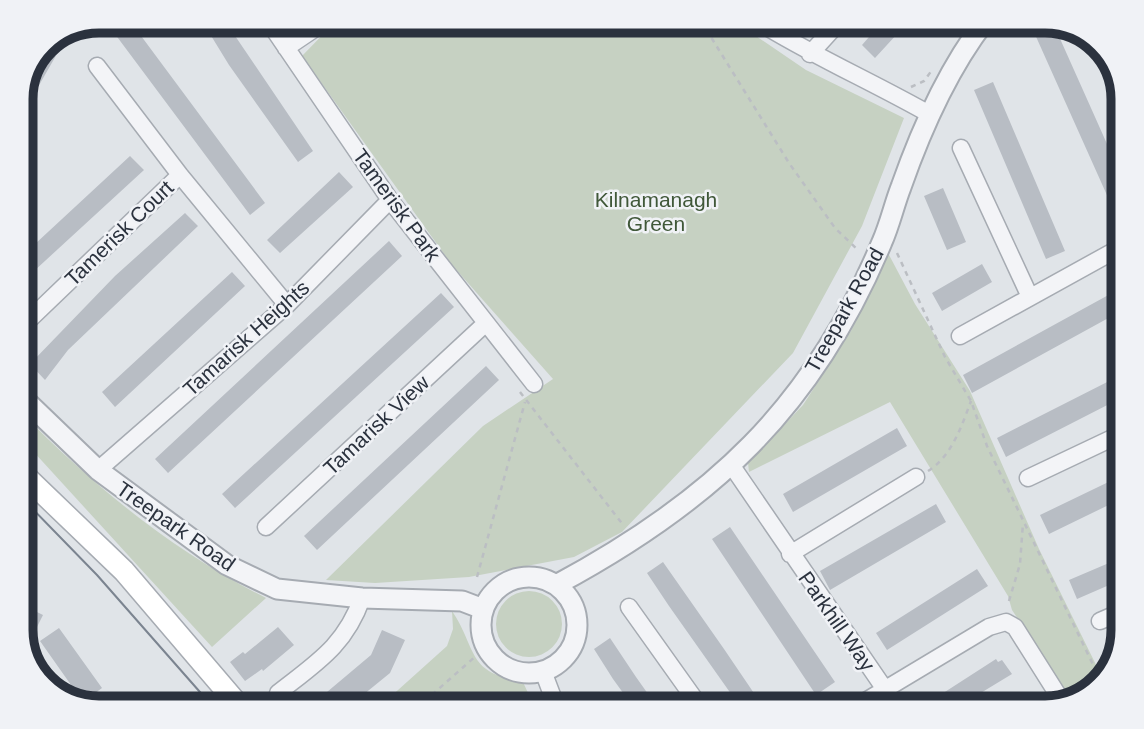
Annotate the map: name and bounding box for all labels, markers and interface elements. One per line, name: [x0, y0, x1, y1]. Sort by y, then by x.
street label: Tamerisk Park: [349, 144, 446, 266]
street label: Tamerisk Court: [60, 176, 178, 290]
park label: Kilnamanagh Green: [595, 188, 717, 235]
street label: Treepark Road: [800, 244, 888, 376]
street label: Tamarisk Heights: [178, 276, 314, 400]
street label: Tamarisk View: [319, 370, 434, 479]
street label: Treepark Road: [112, 477, 240, 575]
street label: Parkhill Way: [794, 567, 880, 675]

